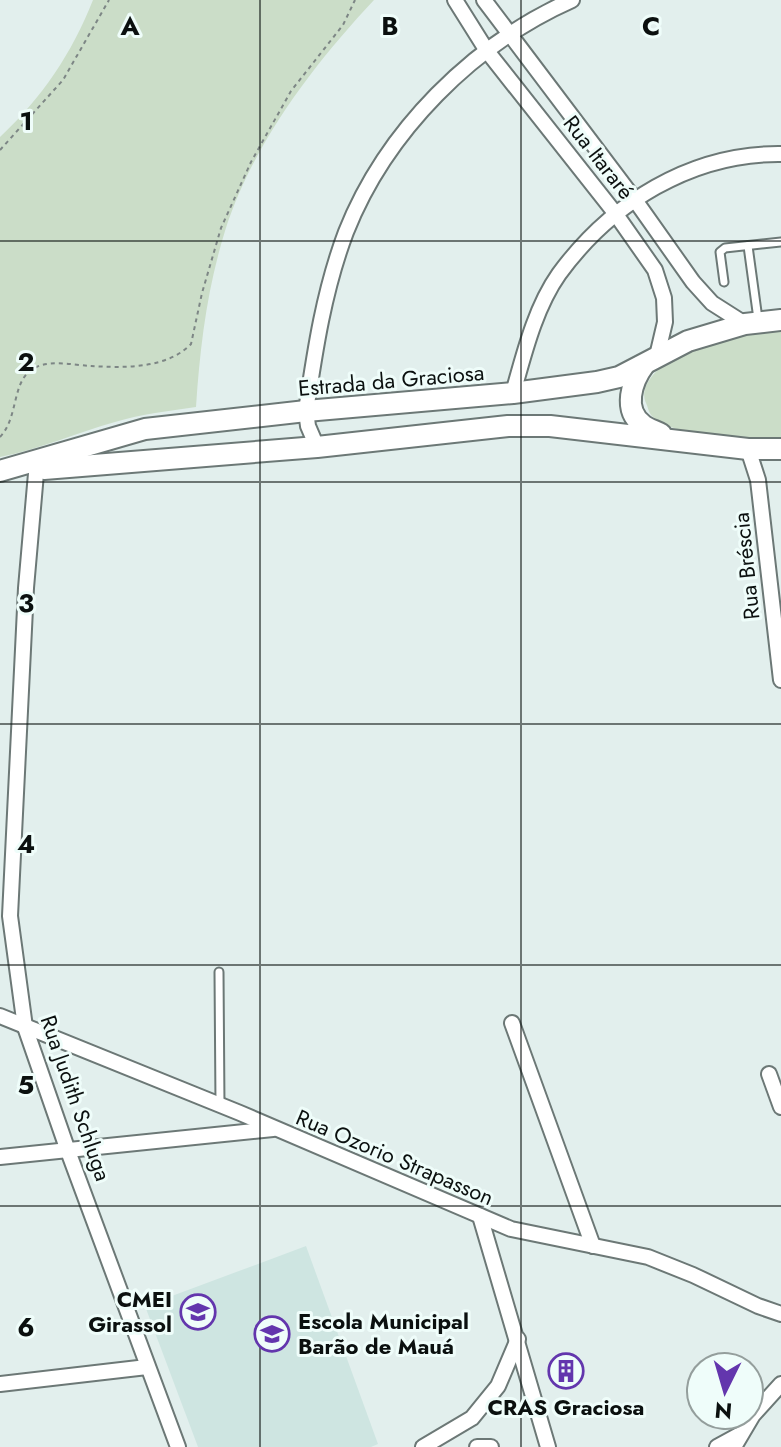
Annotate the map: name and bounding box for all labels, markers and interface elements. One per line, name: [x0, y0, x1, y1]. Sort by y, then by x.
text: A: [119, 7, 140, 45]
text: B: [381, 7, 399, 45]
text: C: [642, 7, 660, 45]
text: 1: [19, 102, 33, 140]
street label: Rua Itararé: [556, 108, 642, 206]
text: 2: [17, 343, 35, 381]
street label: Estrada da Graciosa: [297, 356, 485, 404]
street label: Rua Bréscia: [724, 511, 768, 621]
text: 3: [18, 584, 34, 622]
text: 4: [17, 825, 35, 863]
street label: Rua Judith Schluga: [33, 1011, 119, 1185]
text: 5: [18, 1066, 34, 1104]
street label: Rua Ozorio Strapasson: [291, 1101, 499, 1213]
place label: CMEI Girassol: [88, 1283, 172, 1340]
school or university icon: CMEI Girassol: [179, 1293, 217, 1331]
place label: Escola Municipal Barão de Mauá: [298, 1305, 469, 1362]
text: 6: [17, 1308, 35, 1346]
school or university icon: Escola Municipal Barão de Mauá: [253, 1315, 291, 1353]
north arrow: [685, 1351, 765, 1431]
building icon: CRAS Graciosa: [547, 1352, 585, 1390]
place label: CRAS Graciosa: [488, 1391, 644, 1423]
text: N: [713, 1394, 733, 1428]

